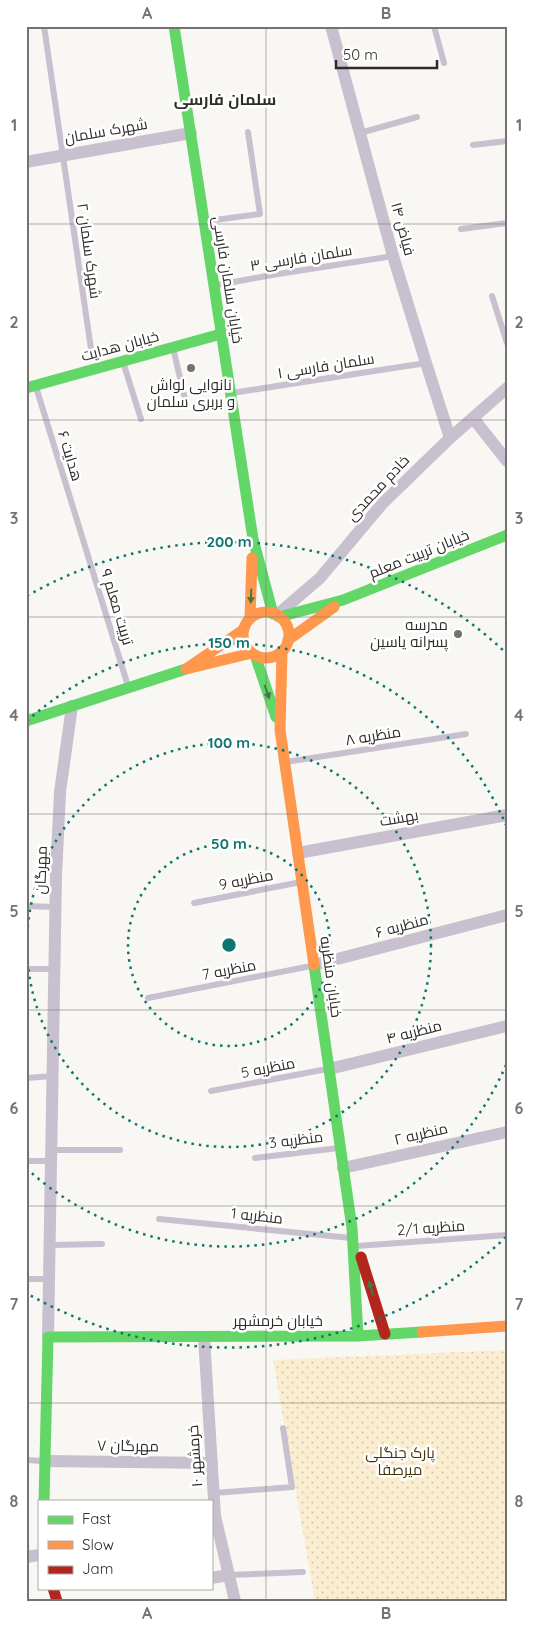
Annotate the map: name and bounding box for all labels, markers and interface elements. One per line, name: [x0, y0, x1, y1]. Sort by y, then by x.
text: A: [142, 3, 153, 23]
text: B: [381, 3, 391, 23]
scale bar: [336, 38, 437, 70]
text: 50 m: [343, 45, 378, 64]
district label: سلمان فارسی: [174, 89, 276, 109]
street label: شهرک سلمان: [63, 114, 149, 148]
text: 1: [11, 115, 17, 135]
text: 1: [516, 115, 522, 135]
street label: فیاض ۱۴: [386, 200, 420, 258]
street label: شهرک سلمان ۲: [72, 202, 106, 300]
street label: خیابان سلمان فارسی: [208, 215, 248, 345]
street label: سلمان فارسی ۳: [249, 240, 353, 276]
text: 2: [9, 312, 19, 332]
text: 2: [514, 312, 524, 332]
street label: خیابان هدایت: [79, 326, 161, 366]
street label: سلمان فارسی ۱: [276, 348, 376, 384]
marker: نانوایی لواش و بربری سلمان: [185, 362, 197, 374]
place label: نانوایی لواش و بربری سلمان: [147, 375, 235, 412]
street label: هدایت ۶: [54, 428, 87, 483]
street label: خادم محمدی: [342, 451, 414, 525]
text: 3: [10, 508, 18, 528]
text: 3: [515, 508, 523, 528]
street label: خیابان تربیت معلم: [366, 525, 472, 583]
text: 200 m: [207, 532, 252, 551]
street label: تربیت معلم ۹: [96, 566, 138, 648]
one-way arrow: [247, 588, 255, 604]
place label: مدرسه پسرانه یاسین: [370, 615, 448, 652]
marker: مدرسه پسرانه یاسین: [452, 628, 464, 640]
text: 150 m: [208, 633, 250, 652]
one-way arrow: [264, 685, 271, 700]
text: 4: [9, 705, 19, 725]
text: 4: [514, 705, 524, 725]
street label: منظریه ۸: [344, 722, 402, 749]
text: 100 m: [208, 733, 250, 752]
street label: بهشت: [378, 805, 420, 831]
text: 50 m: [211, 834, 247, 853]
street label: مهرگان: [30, 845, 52, 895]
street label: منظریه 9: [217, 865, 275, 894]
text: 5: [9, 901, 19, 921]
text: 5: [514, 901, 524, 921]
street label: منظریه ۶: [373, 909, 430, 942]
street label: خیابان منظریه: [315, 935, 347, 1019]
centre of rings: [220, 936, 238, 954]
street label: منظریه 7: [200, 955, 257, 984]
street label: منظریه ۴: [384, 1015, 444, 1048]
street label: منظریه 5: [239, 1053, 297, 1082]
text: 6: [10, 1098, 19, 1118]
text: 6: [515, 1098, 524, 1118]
street label: منظریه ۲: [392, 1118, 450, 1149]
street label: منظریه 3: [268, 1127, 324, 1152]
street label: منظریه 1: [230, 1203, 284, 1228]
street label: منظریه 2/1: [396, 1216, 466, 1239]
one-way arrow: [366, 1280, 374, 1295]
text: 7: [10, 1294, 19, 1314]
text: 7: [515, 1294, 524, 1314]
street label: خیابان خرمشهر: [232, 1311, 323, 1331]
street label: خرمشهر ۱۰: [183, 1424, 207, 1488]
street label: مهرگان ۷: [97, 1435, 159, 1457]
park label: پارک جنگلی میرصفا: [365, 1443, 435, 1479]
text: 8: [10, 1491, 19, 1511]
text: 8: [515, 1491, 524, 1511]
legend: [38, 1500, 212, 1590]
text: Fast: [82, 1509, 111, 1528]
text: Slow: [82, 1535, 114, 1554]
text: Jam: [82, 1559, 113, 1578]
text: A: [142, 1603, 153, 1623]
text: B: [381, 1603, 391, 1623]

